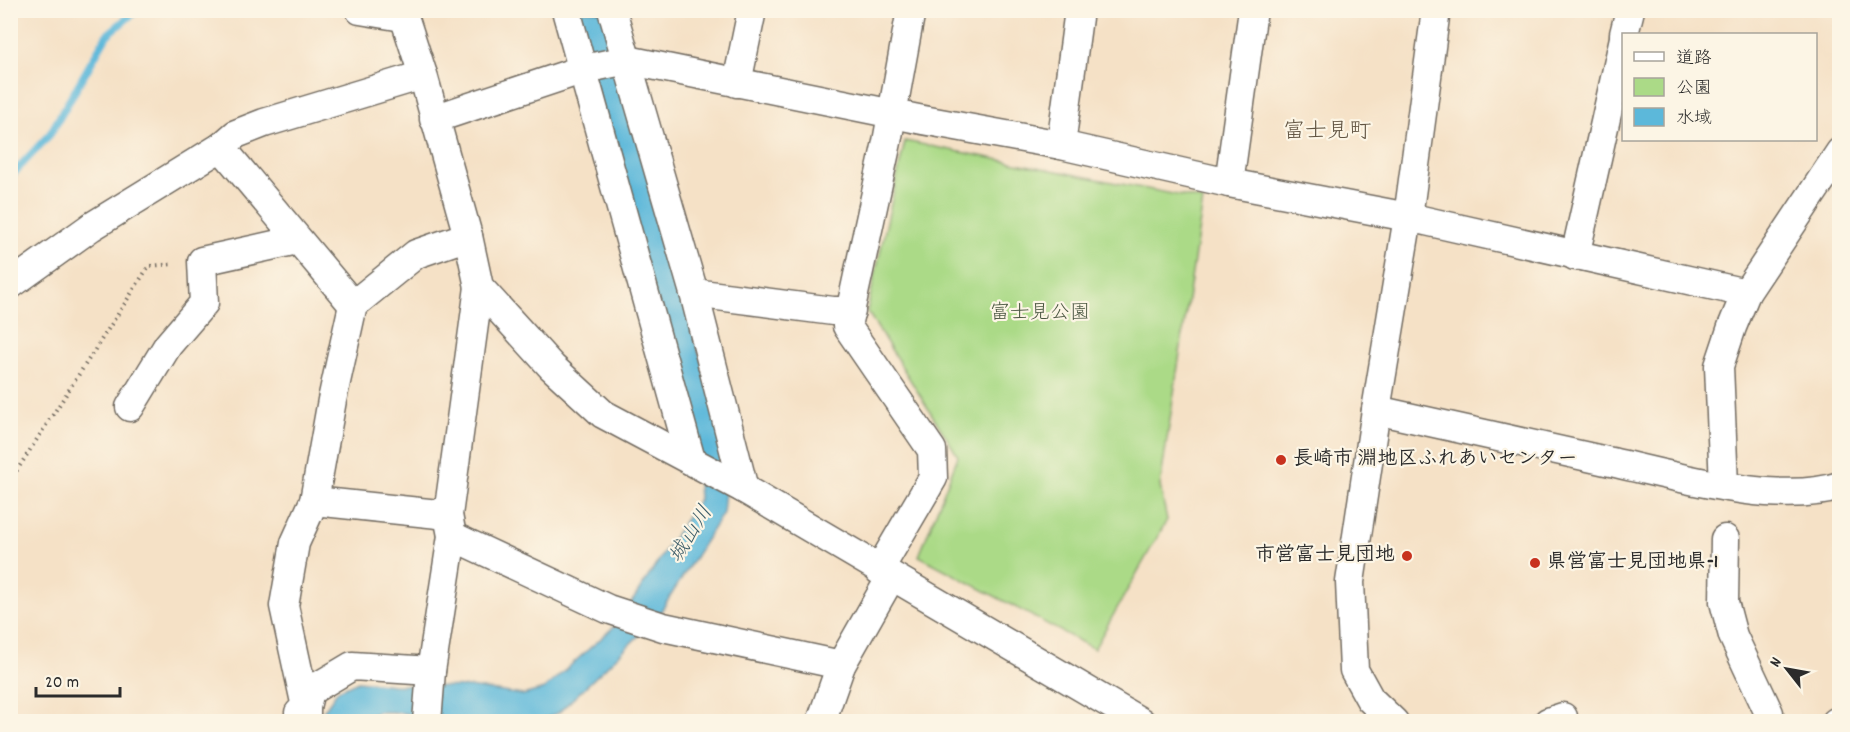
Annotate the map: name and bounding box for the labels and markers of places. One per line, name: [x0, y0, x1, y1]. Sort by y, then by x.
place label: 長崎市 淵地区ふれあいセンター: [1293, 446, 1578, 474]
marker: 長崎市 淵地区ふれあいセンター: [1274, 453, 1288, 467]
place label: 市営富士見団地: [1255, 542, 1395, 570]
marker: 市営富士見団地: [1400, 549, 1414, 563]
place label: 県営富士見団地県-1: [1547, 549, 1718, 577]
marker: 県営富士見団地県-1: [1528, 556, 1542, 570]

